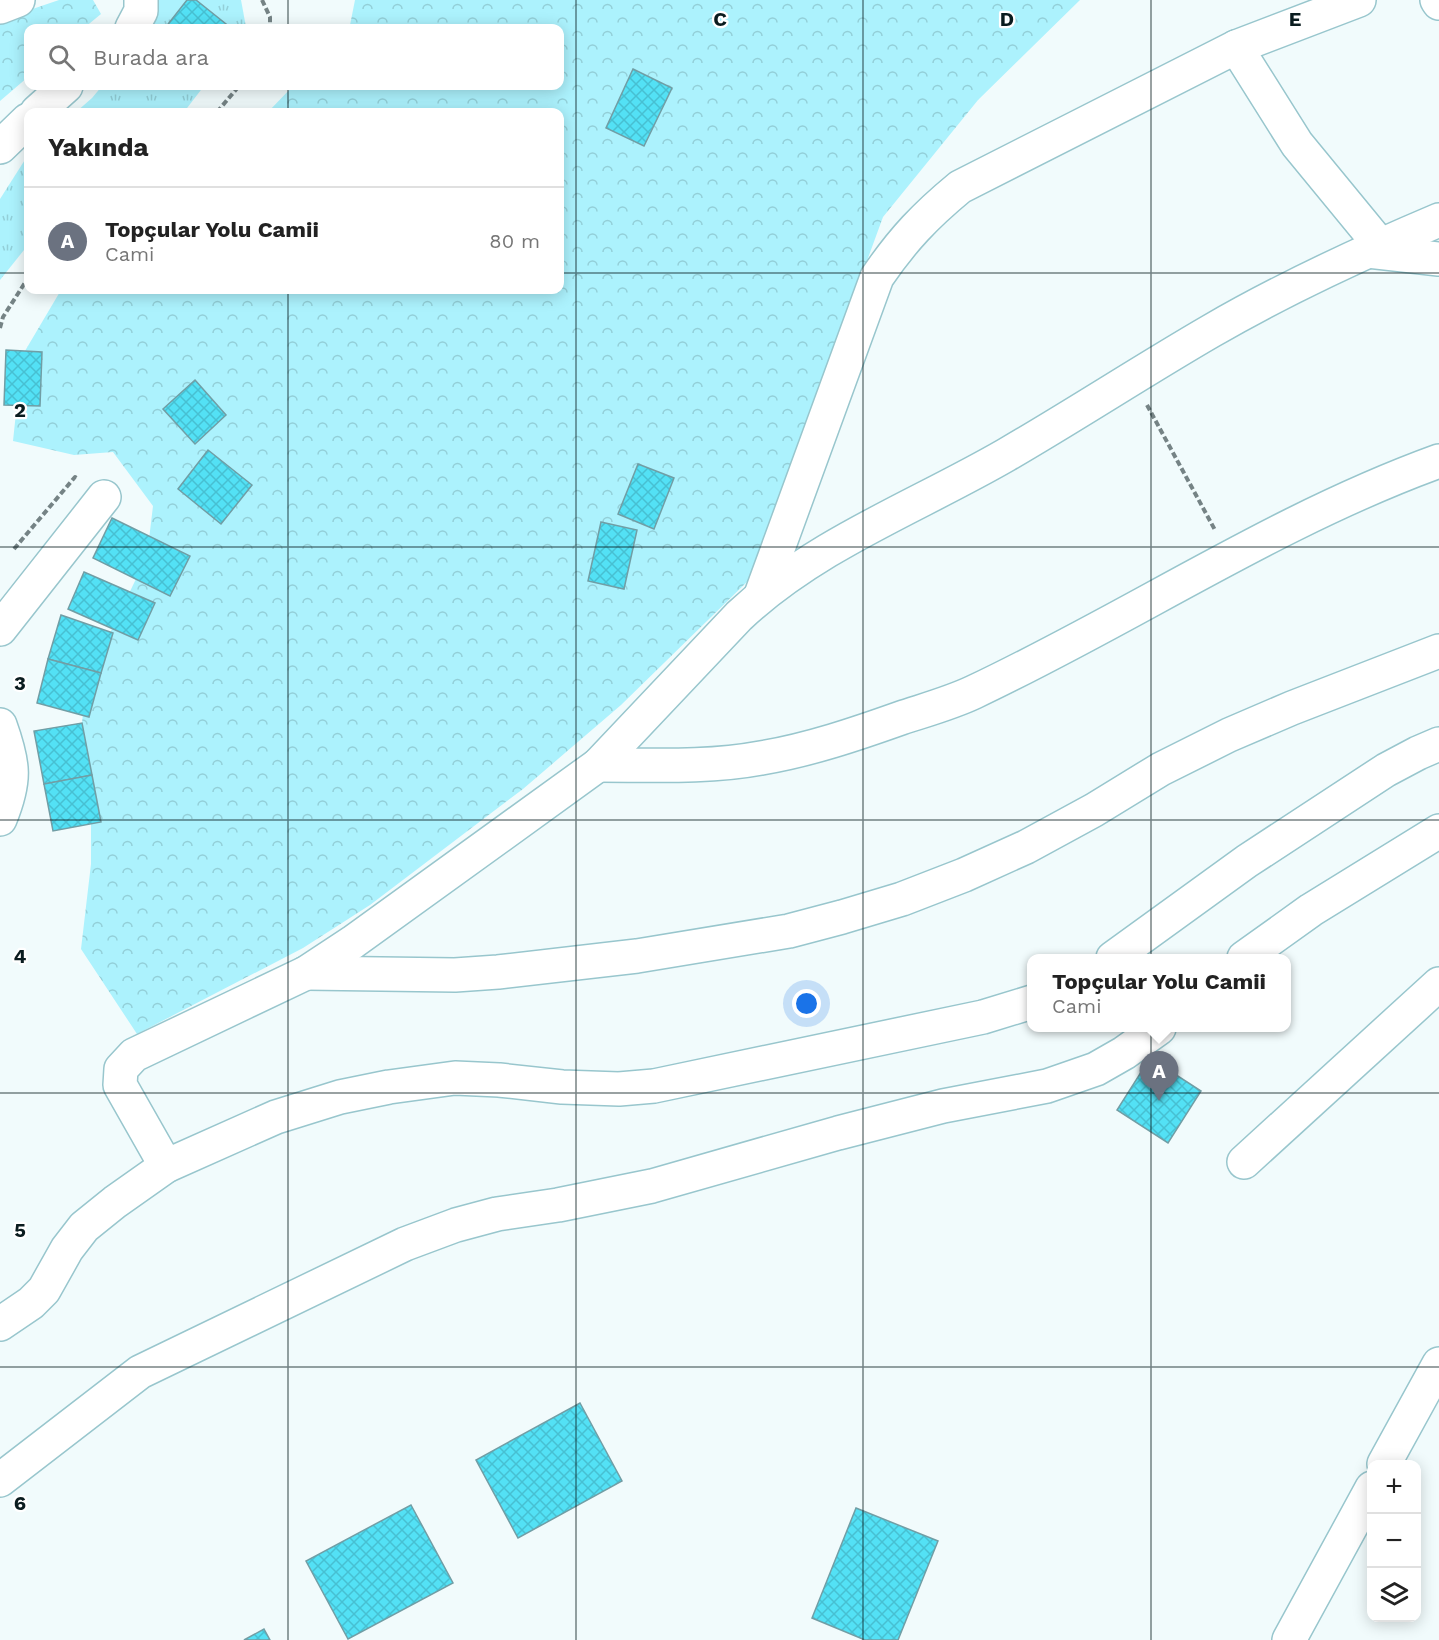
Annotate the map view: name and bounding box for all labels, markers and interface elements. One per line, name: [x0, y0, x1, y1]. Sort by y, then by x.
text: C: [713, 7, 727, 31]
text: D: [1000, 7, 1014, 31]
text: E: [1289, 7, 1301, 31]
search box: [24, 24, 564, 90]
icon: search: [45, 41, 78, 74]
text: Burada ara: [93, 45, 209, 70]
text: Yakında: [48, 132, 149, 162]
text: Topçular Yolu Camii: [105, 217, 319, 242]
text: A: [61, 229, 74, 253]
text: 80 m: [489, 229, 540, 253]
text: Cami: [105, 242, 154, 266]
text: 2: [14, 398, 26, 422]
text: 3: [14, 671, 26, 695]
text: 4: [14, 944, 27, 968]
popup: [1027, 954, 1291, 1032]
text: Topçular Yolu Camii: [1052, 969, 1266, 994]
your location: [792, 989, 821, 1018]
text: Cami: [1052, 994, 1101, 1018]
pin: A: [1140, 1052, 1178, 1101]
text: 5: [14, 1218, 26, 1242]
map controls: [1367, 1460, 1421, 1622]
button: +: [1367, 1460, 1421, 1514]
text: 6: [14, 1491, 26, 1515]
button: −: [1367, 1514, 1421, 1568]
button: layers: [1367, 1568, 1421, 1622]

